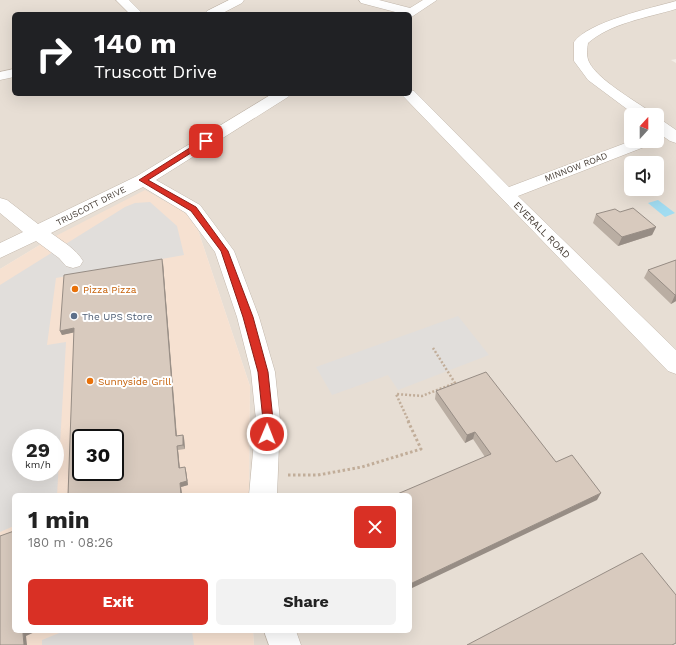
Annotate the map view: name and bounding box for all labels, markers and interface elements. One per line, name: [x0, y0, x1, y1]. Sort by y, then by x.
text: 140 m: [94, 27, 177, 60]
icon: right: [28, 28, 80, 80]
text: Truscott Drive: [94, 61, 217, 82]
north arrow: [624, 108, 664, 148]
map controls: [624, 108, 664, 196]
pin: [189, 124, 223, 158]
icon: arrive: [195, 130, 217, 152]
street label: MINNOW ROAD: [543, 150, 609, 184]
button: sound: [624, 156, 664, 196]
street label: TRUSCOTT DRIVE: [55, 184, 128, 228]
street label: EVERALL ROAD: [512, 200, 572, 260]
marker: Pizza Pizza: [70, 284, 80, 294]
place label: Pizza Pizza: [83, 284, 137, 295]
marker: The UPS Store: [69, 311, 79, 321]
place label: The UPS Store: [82, 311, 153, 322]
marker: Sunnyside Grill: [85, 376, 95, 386]
place label: Sunnyside Grill: [98, 376, 171, 387]
position arrow: [246, 413, 288, 455]
speed limit sign: 30: [72, 429, 124, 481]
text: 29: [26, 438, 50, 462]
text: km/h: [25, 459, 51, 470]
text: 1 min: [28, 506, 90, 534]
button: close: [354, 506, 396, 548]
text: 180 m · 08:26: [28, 535, 113, 550]
button: Exit: [28, 579, 208, 625]
button: Share: [216, 579, 396, 625]

